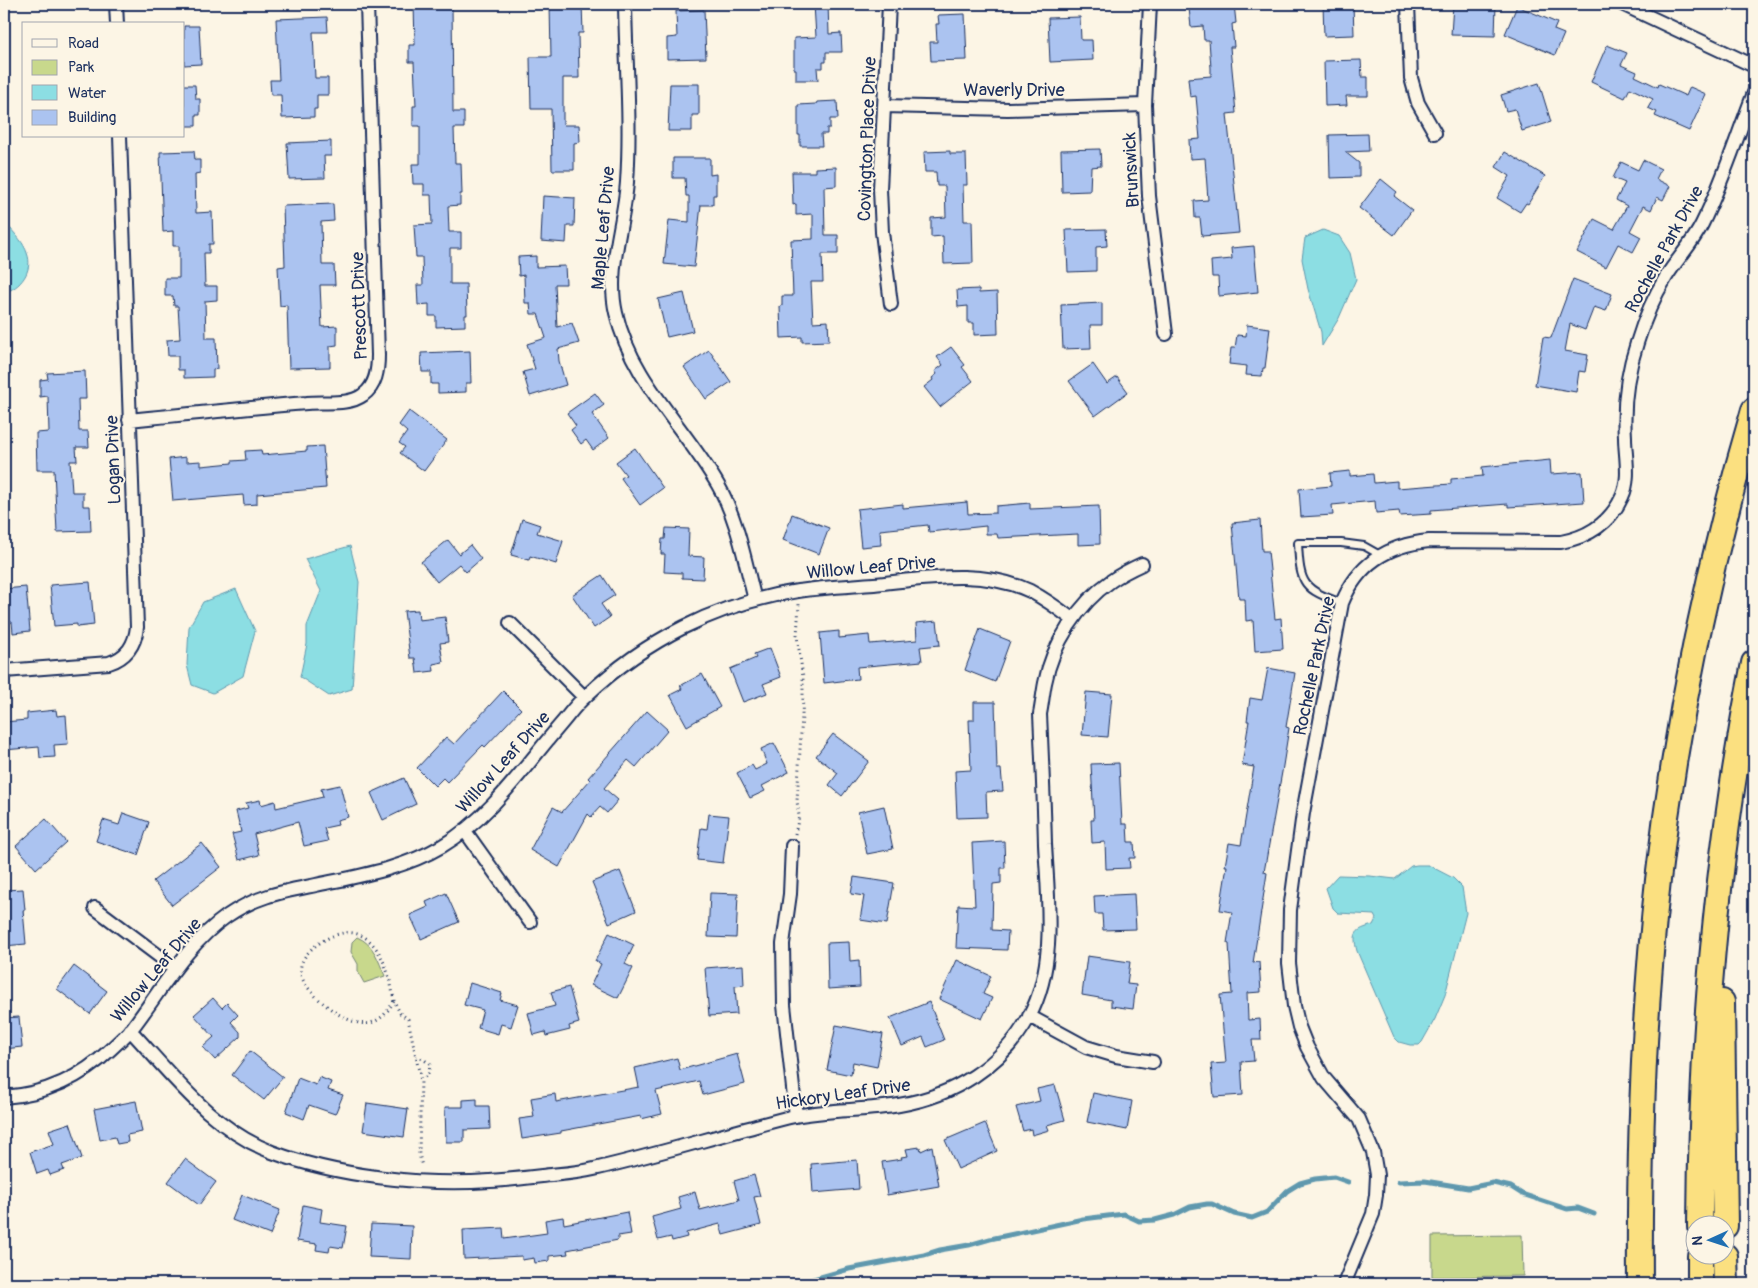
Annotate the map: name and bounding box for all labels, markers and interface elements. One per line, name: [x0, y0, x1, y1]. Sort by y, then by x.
legend: [22, 22, 185, 138]
text: Road: [68, 34, 99, 53]
street label: Covington Place Drive: [853, 56, 882, 222]
text: Park: [68, 58, 95, 77]
street label: Waverly Drive: [963, 79, 1065, 102]
text: Water: [68, 84, 107, 103]
text: Building: [68, 108, 116, 127]
street label: Brunswick: [1118, 131, 1145, 208]
street label: Maple Leaf Drive: [587, 165, 620, 291]
street label: Rochelle Park Drive: [1620, 182, 1709, 317]
street label: Prescott Drive: [346, 251, 373, 360]
street label: Logan Drive: [100, 415, 127, 505]
street label: Willow Leaf Drive: [805, 550, 937, 585]
street label: Rochelle Park Drive: [1289, 594, 1340, 738]
street label: Willow Leaf Drive: [451, 706, 555, 818]
street label: Willow Leaf Drive: [106, 913, 207, 1027]
street label: Hickory Leaf Drive: [774, 1074, 912, 1115]
north arrow: [1686, 1216, 1736, 1266]
text: N: [1689, 1235, 1706, 1246]

